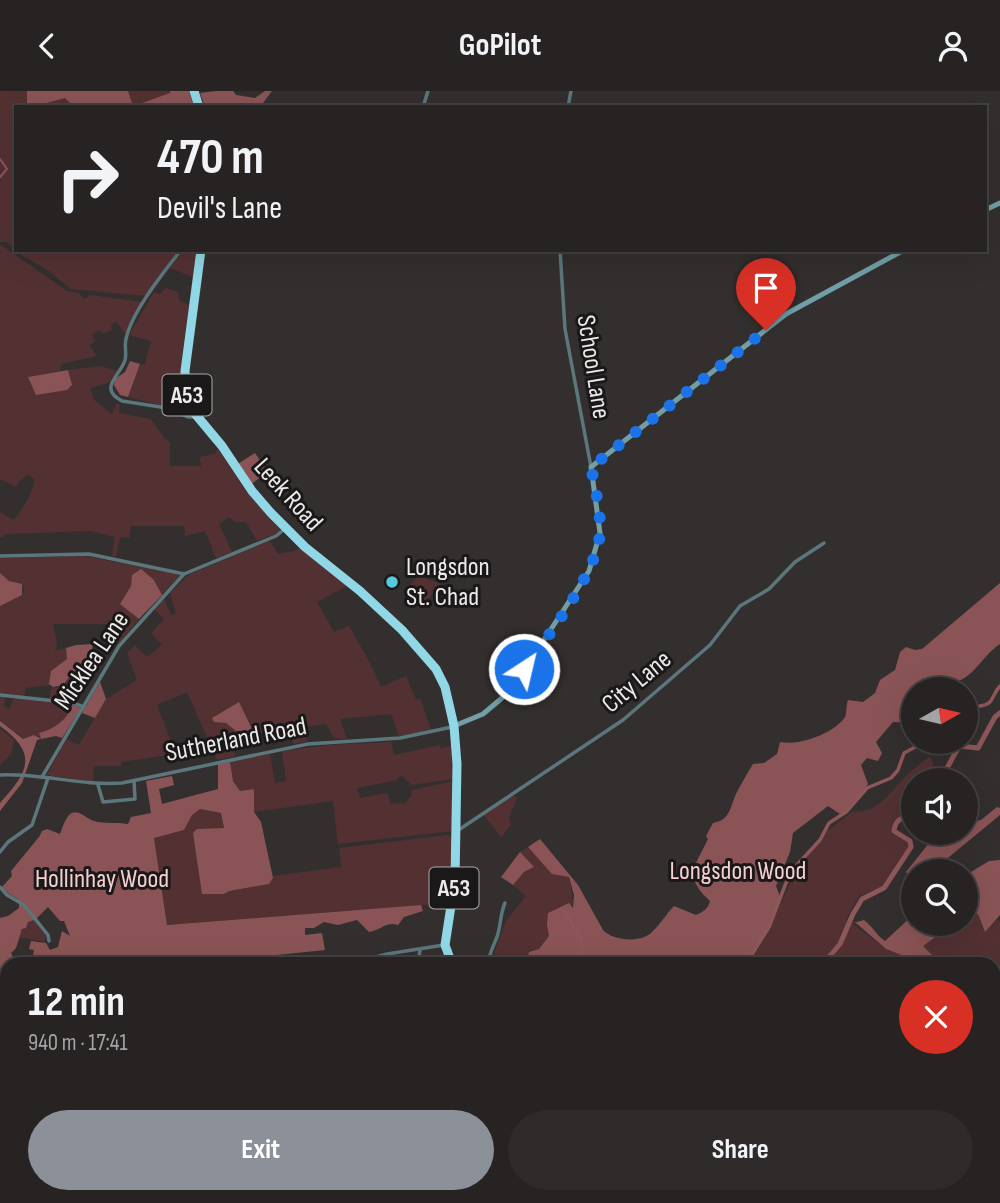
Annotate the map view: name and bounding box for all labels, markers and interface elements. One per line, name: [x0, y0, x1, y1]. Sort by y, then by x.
text: GoPilot: [459, 26, 541, 65]
icon: back: [28, 27, 66, 65]
icon: person: [934, 27, 972, 65]
text: 470 m: [157, 129, 264, 188]
icon: right: [42, 133, 133, 224]
text: Devil's Lane: [157, 189, 282, 228]
pin: [736, 258, 796, 330]
icon: arrive: [747, 269, 785, 307]
street label: School Lane: [570, 313, 616, 421]
road number: A53: [162, 375, 212, 415]
street label: Leek Road: [247, 452, 329, 538]
place label: Longsdon St. Chad: [406, 552, 490, 613]
marker: Longsdon St. Chad: [384, 574, 400, 590]
street label: Micklea Lane: [48, 606, 136, 716]
position arrow: [487, 632, 561, 706]
street label: City Lane: [596, 644, 678, 720]
north arrow: [901, 677, 978, 754]
map controls: [901, 677, 978, 936]
street label: Sutherland Road: [163, 711, 309, 769]
button: sound: [901, 768, 978, 845]
park label: Longsdon Wood: [670, 856, 806, 887]
button: search: [901, 859, 978, 936]
park label: Hollinhay Wood: [35, 864, 169, 895]
road number: A53: [430, 867, 478, 909]
text: 12 min: [28, 977, 125, 1028]
button: close: [899, 980, 973, 1054]
text: 940 m · 17:41: [28, 1029, 128, 1057]
button: Exit: [28, 1110, 494, 1190]
button: Share: [508, 1110, 973, 1190]

